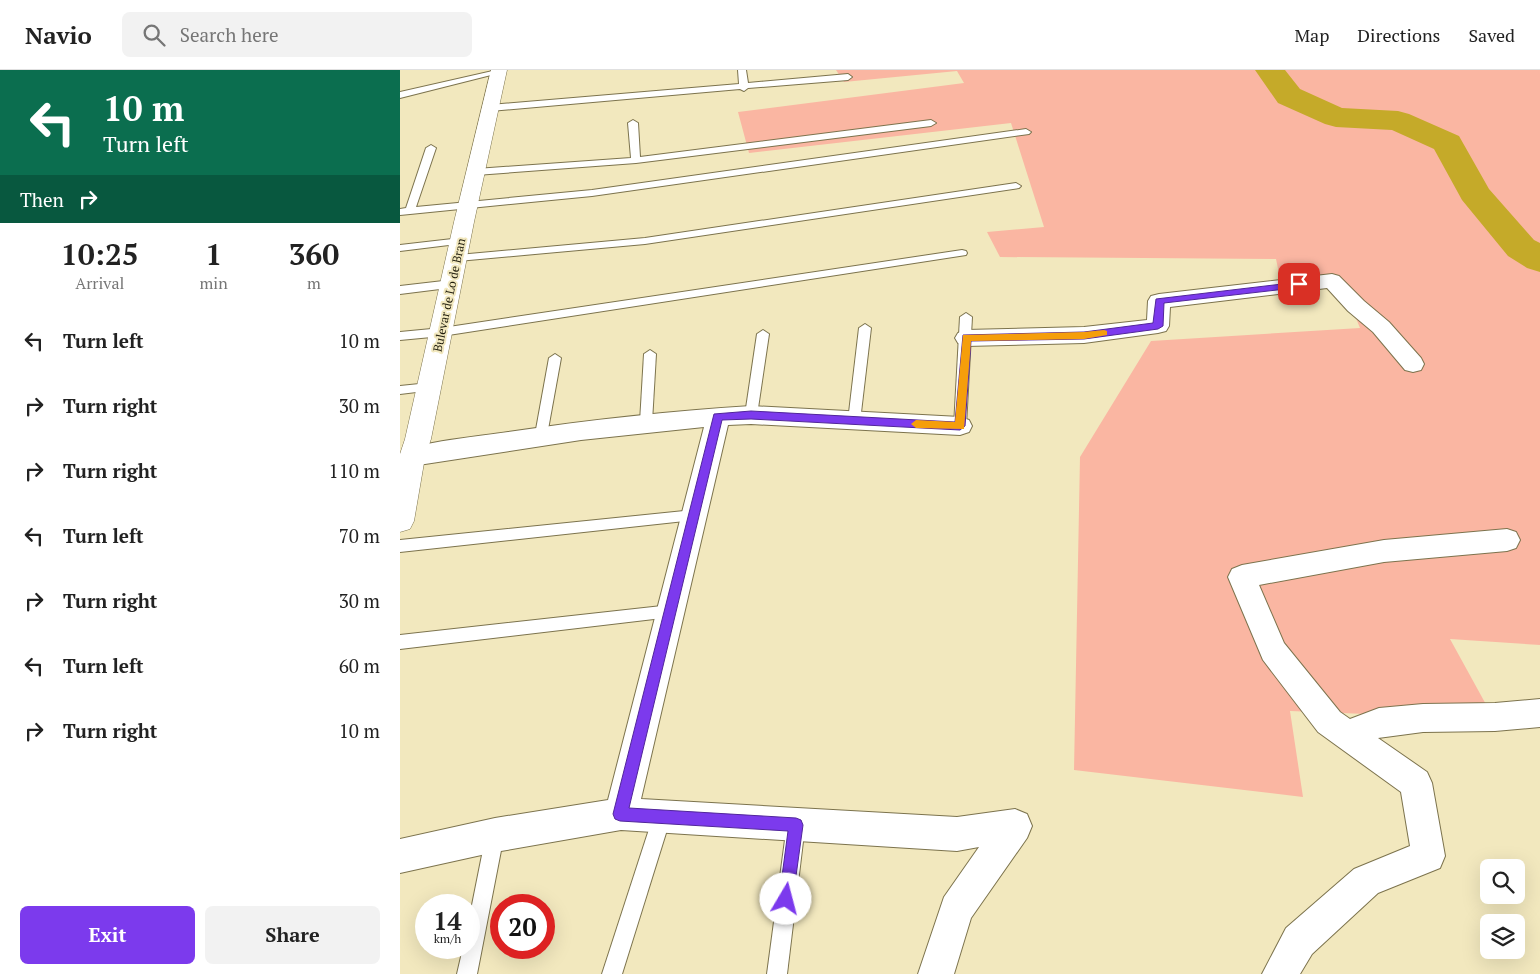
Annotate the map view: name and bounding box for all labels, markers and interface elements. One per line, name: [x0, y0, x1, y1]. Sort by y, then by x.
search box: [122, 12, 472, 57]
text: Navio: [25, 19, 92, 51]
icon: search: [140, 21, 168, 49]
text: Search here: [180, 22, 279, 47]
text: Map: [1294, 23, 1329, 47]
text: Directions: [1357, 23, 1440, 47]
text: Saved: [1468, 23, 1515, 47]
text: 10 m: [103, 85, 184, 131]
icon: left: [20, 90, 85, 155]
text: Turn left: [103, 129, 189, 158]
icon: right: [74, 185, 102, 213]
text: Then: [20, 187, 64, 212]
text: 10:25: [61, 234, 139, 274]
text: 1: [205, 234, 222, 274]
text: 360: [288, 234, 339, 274]
street label: Bulevar de Lo de Bran: [430, 237, 468, 353]
pin: [1278, 263, 1320, 305]
icon: arrive: [1285, 270, 1313, 298]
text: Arrival: [75, 272, 124, 294]
text: min: [200, 272, 228, 294]
text: m: [307, 272, 321, 294]
icon: left: [20, 327, 48, 355]
text: Turn left: [63, 328, 144, 353]
text: 10 m: [339, 328, 380, 353]
icon: right: [20, 392, 48, 420]
text: Turn right: [63, 393, 157, 418]
text: 30 m: [339, 393, 380, 418]
icon: right: [20, 457, 48, 485]
text: Turn right: [63, 458, 157, 483]
text: 110 m: [329, 458, 380, 483]
icon: left: [20, 522, 48, 550]
text: Turn left: [63, 523, 144, 548]
text: 70 m: [339, 523, 380, 548]
icon: right: [20, 587, 48, 615]
text: Turn right: [63, 588, 157, 613]
text: 30 m: [339, 588, 380, 613]
icon: left: [20, 652, 48, 680]
text: Turn left: [63, 653, 144, 678]
text: 60 m: [339, 653, 380, 678]
icon: right: [20, 717, 48, 745]
text: Turn right: [63, 718, 157, 743]
text: 10 m: [339, 718, 380, 743]
map controls: [1480, 859, 1525, 959]
button: search: [1480, 859, 1525, 904]
position arrow: [759, 872, 811, 924]
speed limit sign: 20: [490, 894, 555, 959]
text: 14: [433, 904, 462, 937]
button: Exit: [20, 906, 195, 964]
button: Share: [205, 906, 380, 964]
button: layers: [1480, 914, 1525, 959]
text: km/h: [434, 931, 461, 946]

